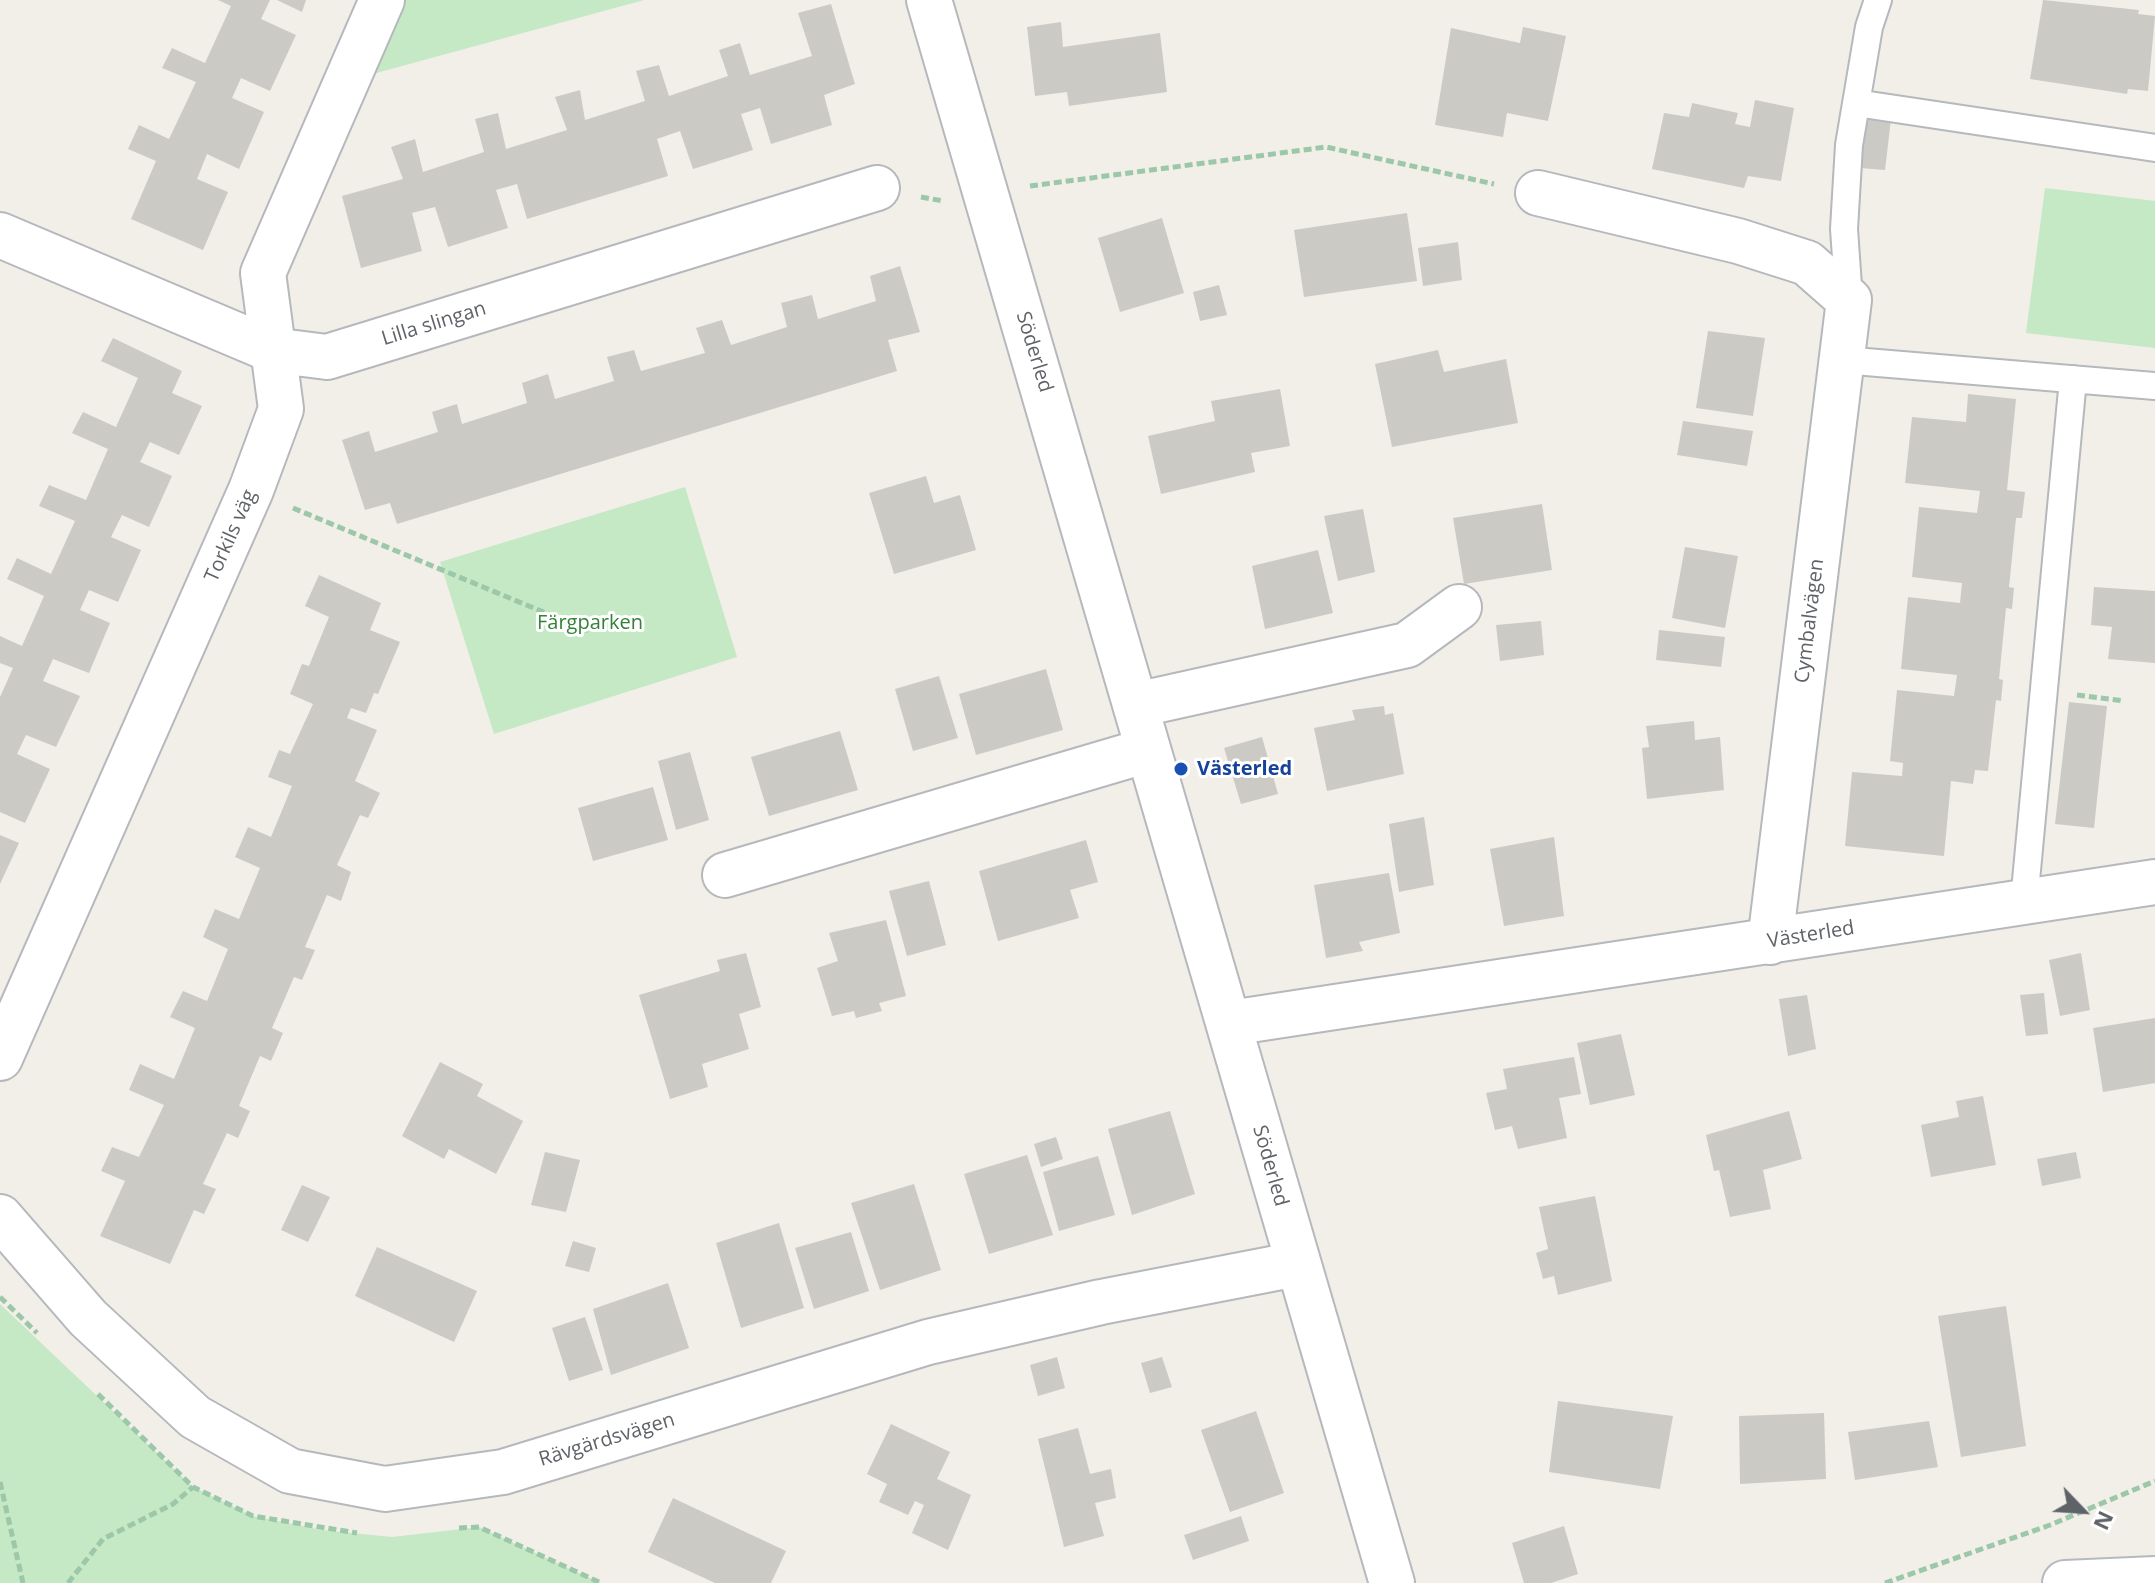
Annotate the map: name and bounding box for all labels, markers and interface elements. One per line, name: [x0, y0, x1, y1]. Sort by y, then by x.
street label: Lilla slingan: [379, 297, 489, 351]
street label: Söderled: [1010, 309, 1058, 395]
street label: Torkils väg: [200, 486, 262, 586]
street label: Cymbalvägen: [1790, 558, 1830, 684]
park label: Färgparken: [537, 611, 643, 635]
place label: Västerled: [1197, 757, 1292, 781]
marker: Västerled: [1172, 760, 1190, 778]
street label: Västerled: [1766, 916, 1856, 954]
street label: Söderled: [1247, 1123, 1293, 1209]
street label: Rävgärdsvägen: [536, 1408, 678, 1472]
north arrow: [2043, 1471, 2123, 1551]
text: N: [2087, 1507, 2122, 1536]

